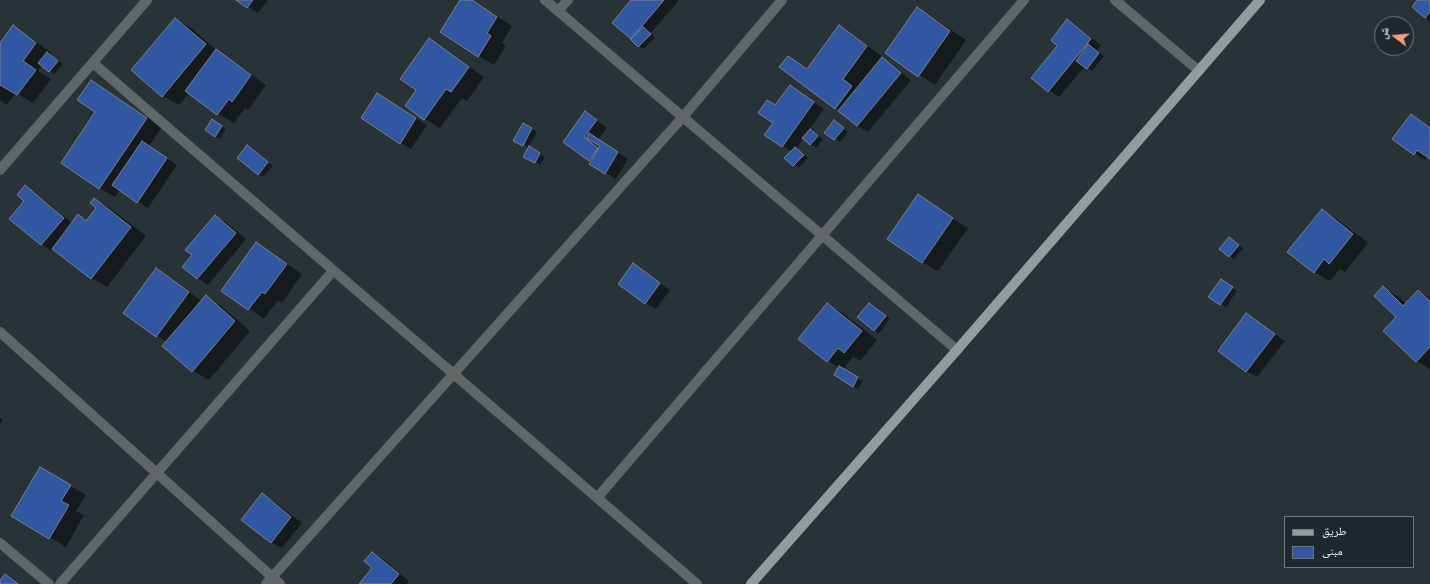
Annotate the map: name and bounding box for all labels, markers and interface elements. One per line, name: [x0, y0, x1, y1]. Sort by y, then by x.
north arrow: [1374, 16, 1414, 56]
text: ش: [1375, 25, 1392, 41]
legend: [1284, 516, 1414, 568]
text: طريق: [1322, 523, 1347, 538]
text: مبنى: [1322, 543, 1343, 558]

